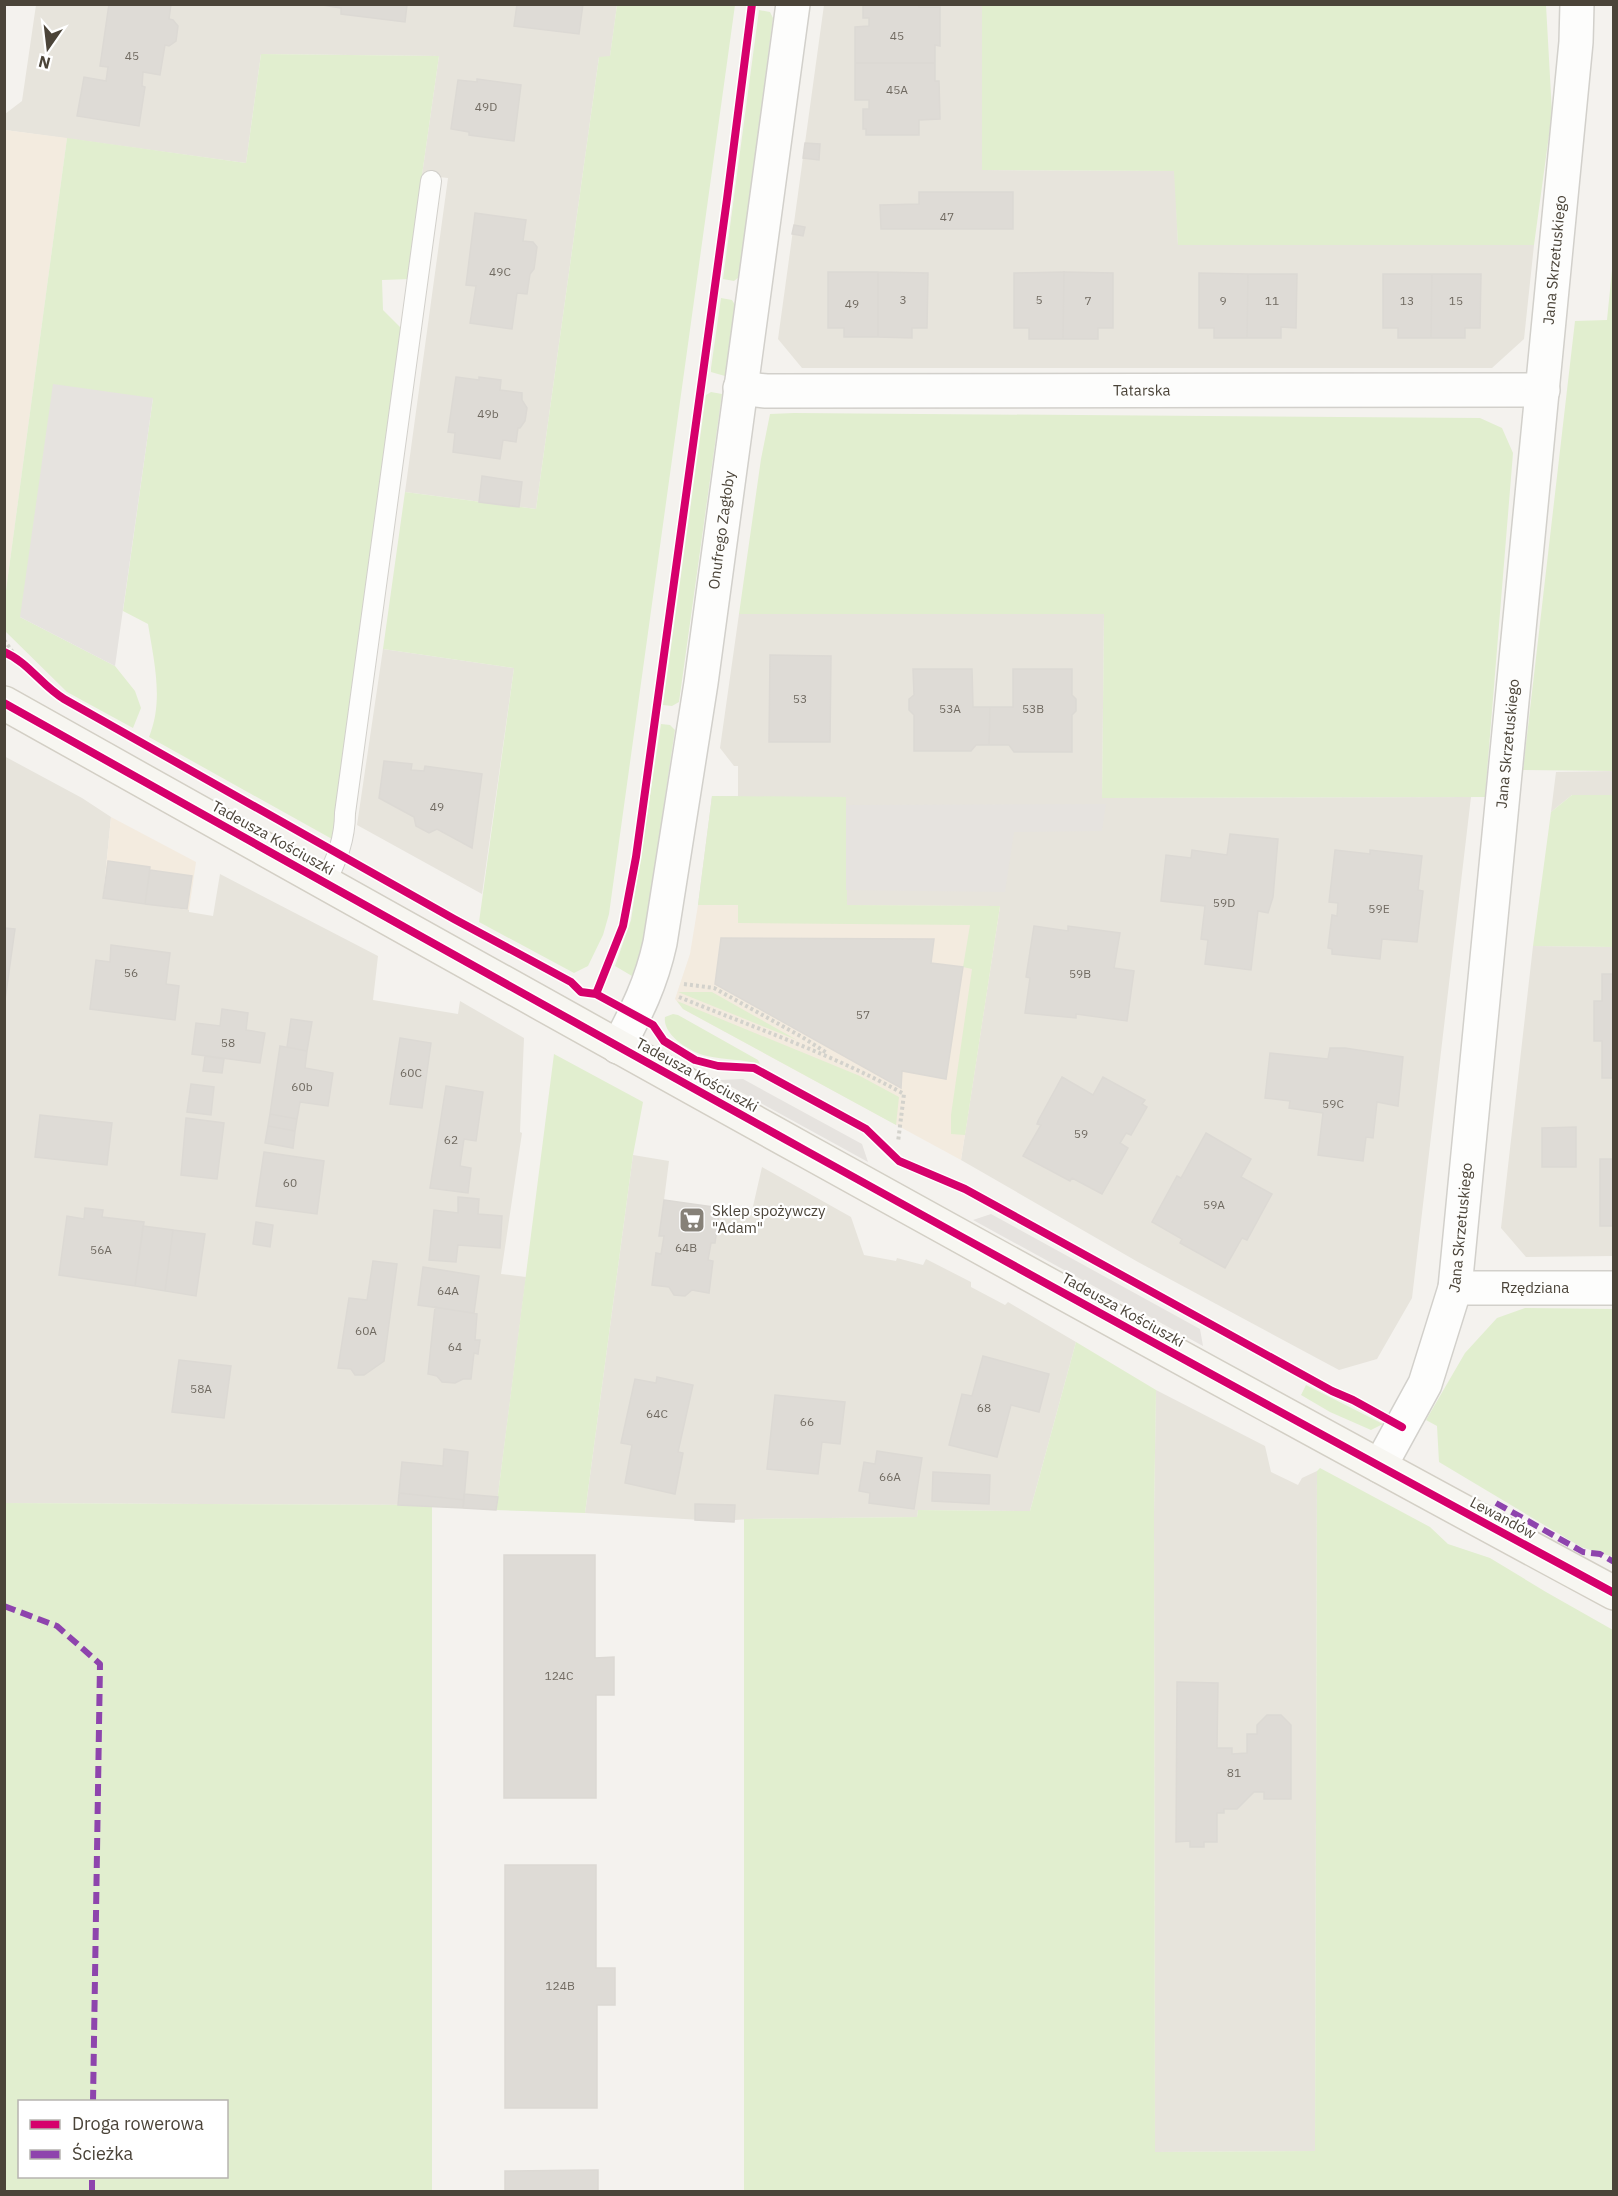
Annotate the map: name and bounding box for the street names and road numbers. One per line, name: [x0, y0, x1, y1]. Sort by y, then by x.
street label: Jana Skrzetuskiego: [1539, 194, 1570, 326]
street label: Tatarska: [1113, 380, 1171, 400]
street label: Onufrego Zagłoby: [704, 469, 739, 591]
street label: Jana Skrzetuskiego: [1492, 678, 1523, 809]
street label: Tadeusza Kościuszki: [209, 796, 338, 879]
street label: Tadeusza Kościuszki: [633, 1033, 762, 1116]
street label: Jana Skrzetuskiego: [1444, 1162, 1476, 1295]
street label: Tadeusza Kościuszki: [1059, 1268, 1188, 1351]
street label: Rzędziana: [1501, 1278, 1569, 1297]
street label: Lewandów: [1467, 1492, 1540, 1543]

